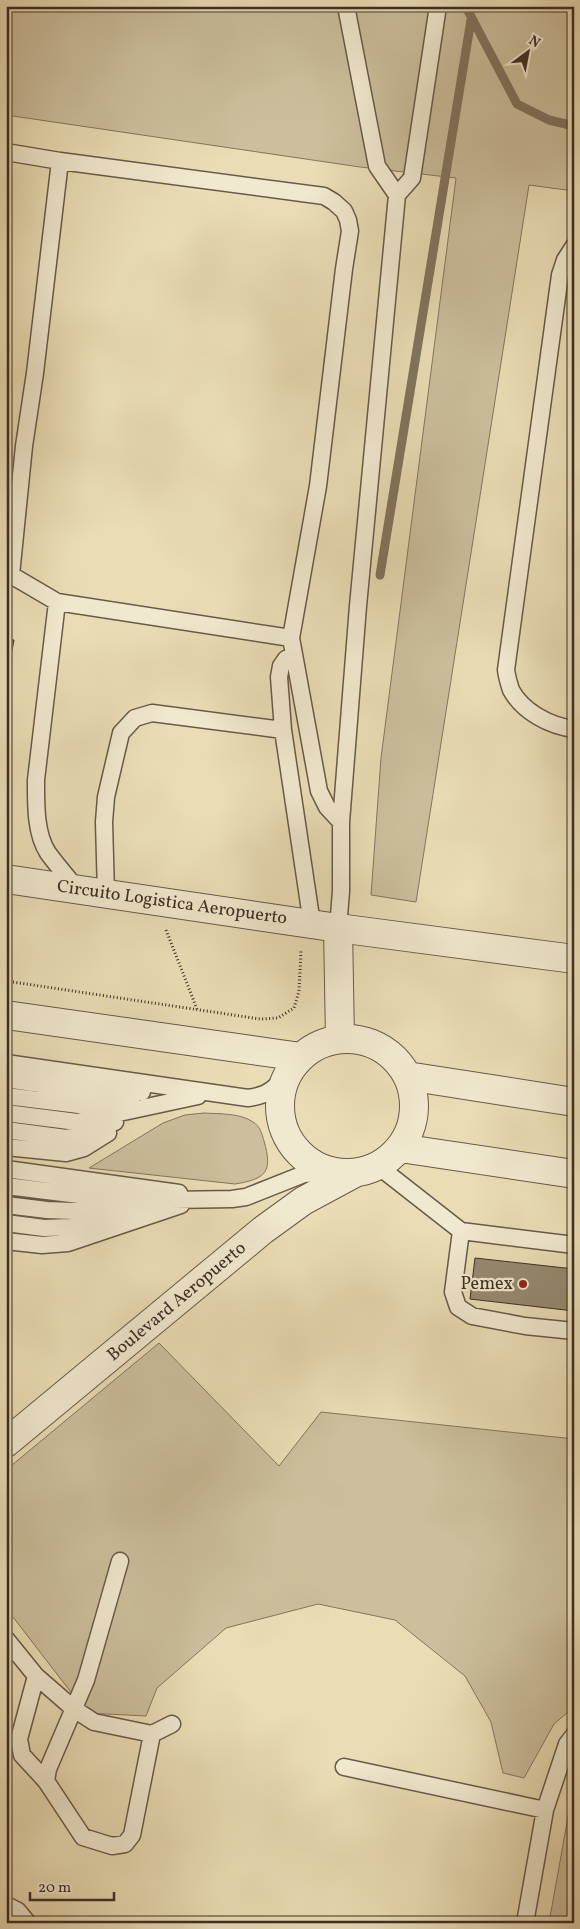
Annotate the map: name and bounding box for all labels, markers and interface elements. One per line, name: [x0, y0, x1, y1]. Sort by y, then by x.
north arrow: [502, 28, 552, 78]
text: N: [525, 31, 543, 53]
street label: Circuito Logistica Aeropuerto: [55, 874, 289, 932]
street label: Boulevard Aeropuerto: [102, 1236, 252, 1368]
place label: Pemex: [461, 1272, 513, 1297]
marker: Pemex: [517, 1278, 529, 1290]
scale bar: [30, 1869, 114, 1901]
text: 20 m: [38, 1878, 71, 1899]

